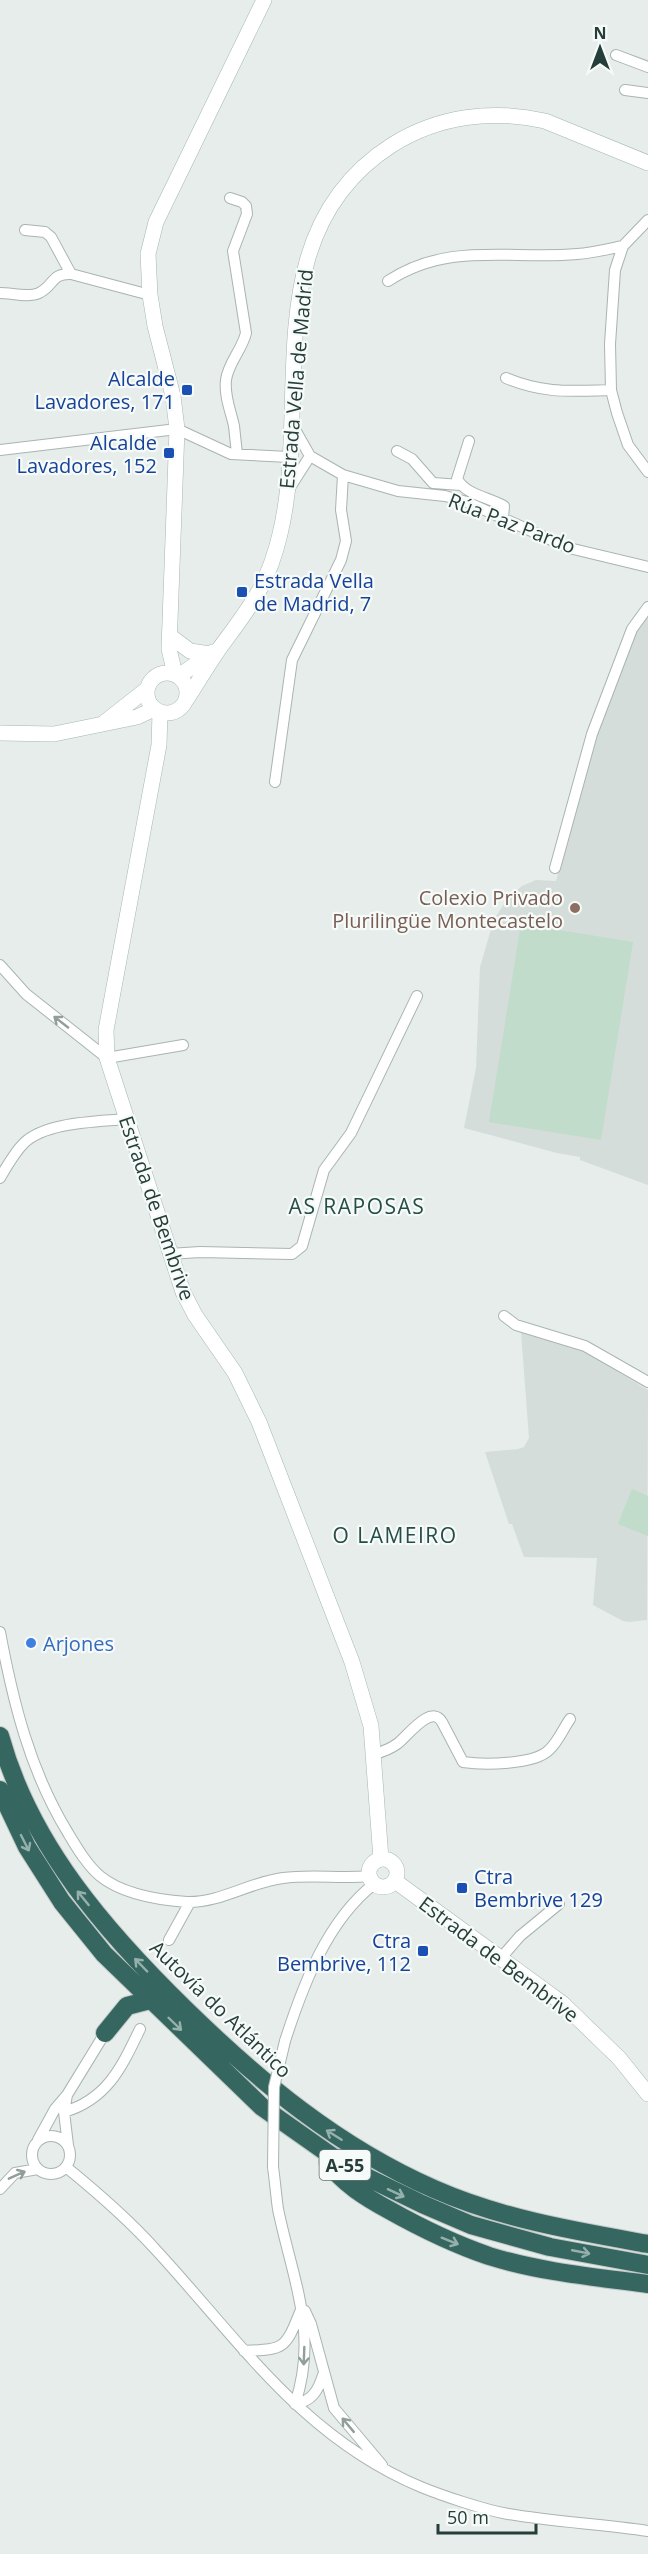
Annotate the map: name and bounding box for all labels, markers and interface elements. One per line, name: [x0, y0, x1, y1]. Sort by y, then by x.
north arrow: [570, 18, 630, 78]
text: N: [593, 22, 607, 44]
street label: Estrada Vella de Madrid: [273, 268, 319, 490]
place label: Alcalde Lavadores, 171: [34, 365, 175, 415]
marker: Alcalde Lavadores, 171: [180, 383, 194, 397]
place label: Alcalde Lavadores, 152: [16, 429, 157, 479]
marker: Alcalde Lavadores, 152: [162, 446, 176, 460]
street label: Rúa Paz Pardo: [445, 486, 579, 560]
place label: Estrada Vella de Madrid, 7: [254, 567, 374, 617]
marker: Estrada Vella de Madrid, 7: [235, 585, 249, 599]
place label: Colexio Privado Plurilingüe Montecastelo: [332, 884, 563, 934]
marker: Colexio Privado Plurilingüe Montecastelo: [568, 901, 582, 915]
one-way arrow: [53, 1016, 69, 1029]
street label: Estrada de Bembrive: [113, 1112, 201, 1304]
district label: AS RAPOSAS: [289, 1192, 425, 1220]
district label: O LAMEIRO: [332, 1521, 458, 1549]
place label: Arjones: [43, 1630, 114, 1657]
marker: Arjones: [24, 1636, 38, 1650]
one-way arrow: [20, 1833, 31, 1851]
place label: Ctra Bembrive 129: [474, 1863, 603, 1913]
marker: Ctra Bembrive 129: [455, 1881, 469, 1895]
one-way arrow: [76, 1890, 89, 1906]
street label: Estrada de Bembrive: [414, 1890, 584, 2028]
place label: Ctra Bembrive, 112: [277, 1927, 411, 1977]
street label: Autovía do Atlántico: [144, 1934, 298, 2084]
marker: Ctra Bembrive, 112: [416, 1944, 430, 1958]
one-way arrow: [134, 1958, 148, 1973]
one-way arrow: [168, 2017, 183, 2032]
one-way arrow: [326, 2128, 343, 2140]
road number: A-55: [320, 2150, 370, 2180]
one-way arrow: [7, 2169, 25, 2180]
one-way arrow: [386, 2187, 404, 2199]
one-way arrow: [440, 2236, 459, 2247]
one-way arrow: [570, 2247, 590, 2258]
one-way arrow: [298, 2345, 310, 2365]
one-way arrow: [341, 2418, 355, 2433]
scale bar: [438, 2497, 536, 2535]
text: 50 m: [447, 2505, 489, 2529]

